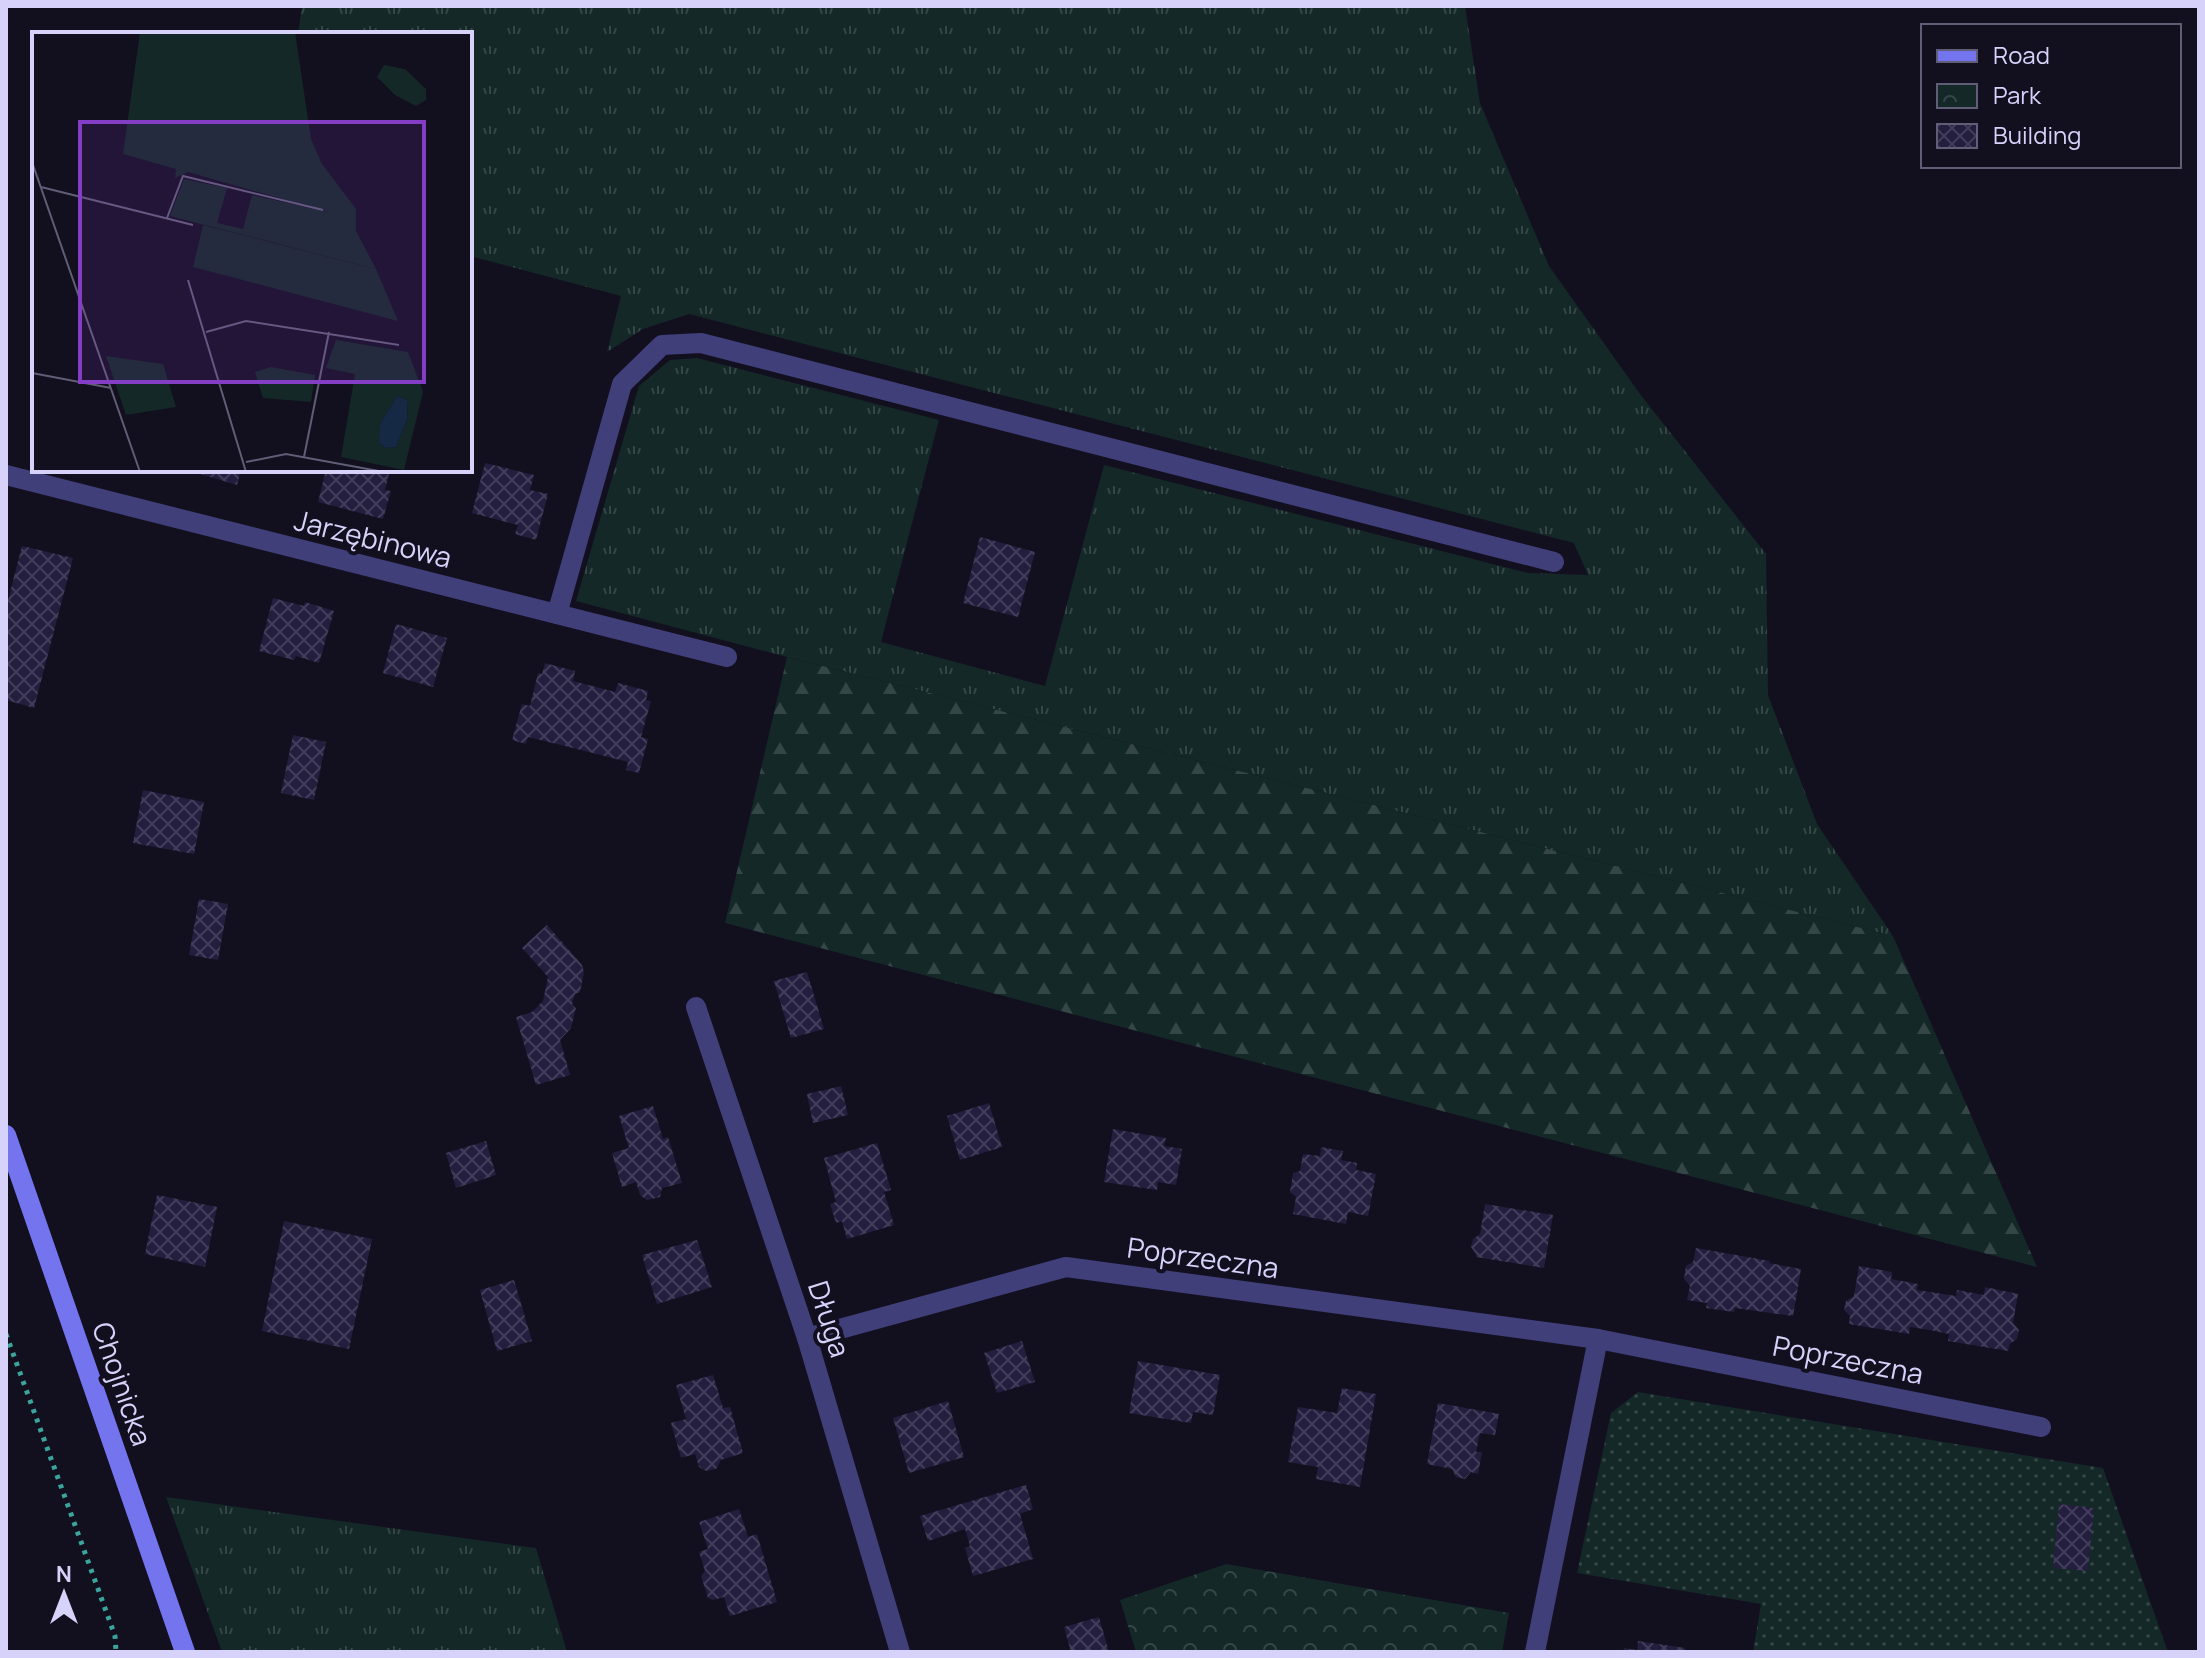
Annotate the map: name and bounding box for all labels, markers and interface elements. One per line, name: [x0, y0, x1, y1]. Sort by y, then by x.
legend: [1921, 24, 2181, 168]
inset map: [32, 32, 472, 472]
text: Road: [1993, 38, 2050, 71]
text: Park: [1993, 78, 2042, 111]
text: Building: [1993, 118, 2081, 151]
street label: Jarzębinowa: [291, 500, 456, 576]
street label: Poprzeczna: [1125, 1228, 1281, 1286]
street label: Długa: [800, 1276, 860, 1362]
street label: Chojnicka: [84, 1317, 162, 1451]
street label: Poprzeczna: [1770, 1326, 1927, 1392]
north arrow: [24, 1554, 104, 1634]
text: N: [56, 1559, 72, 1589]

